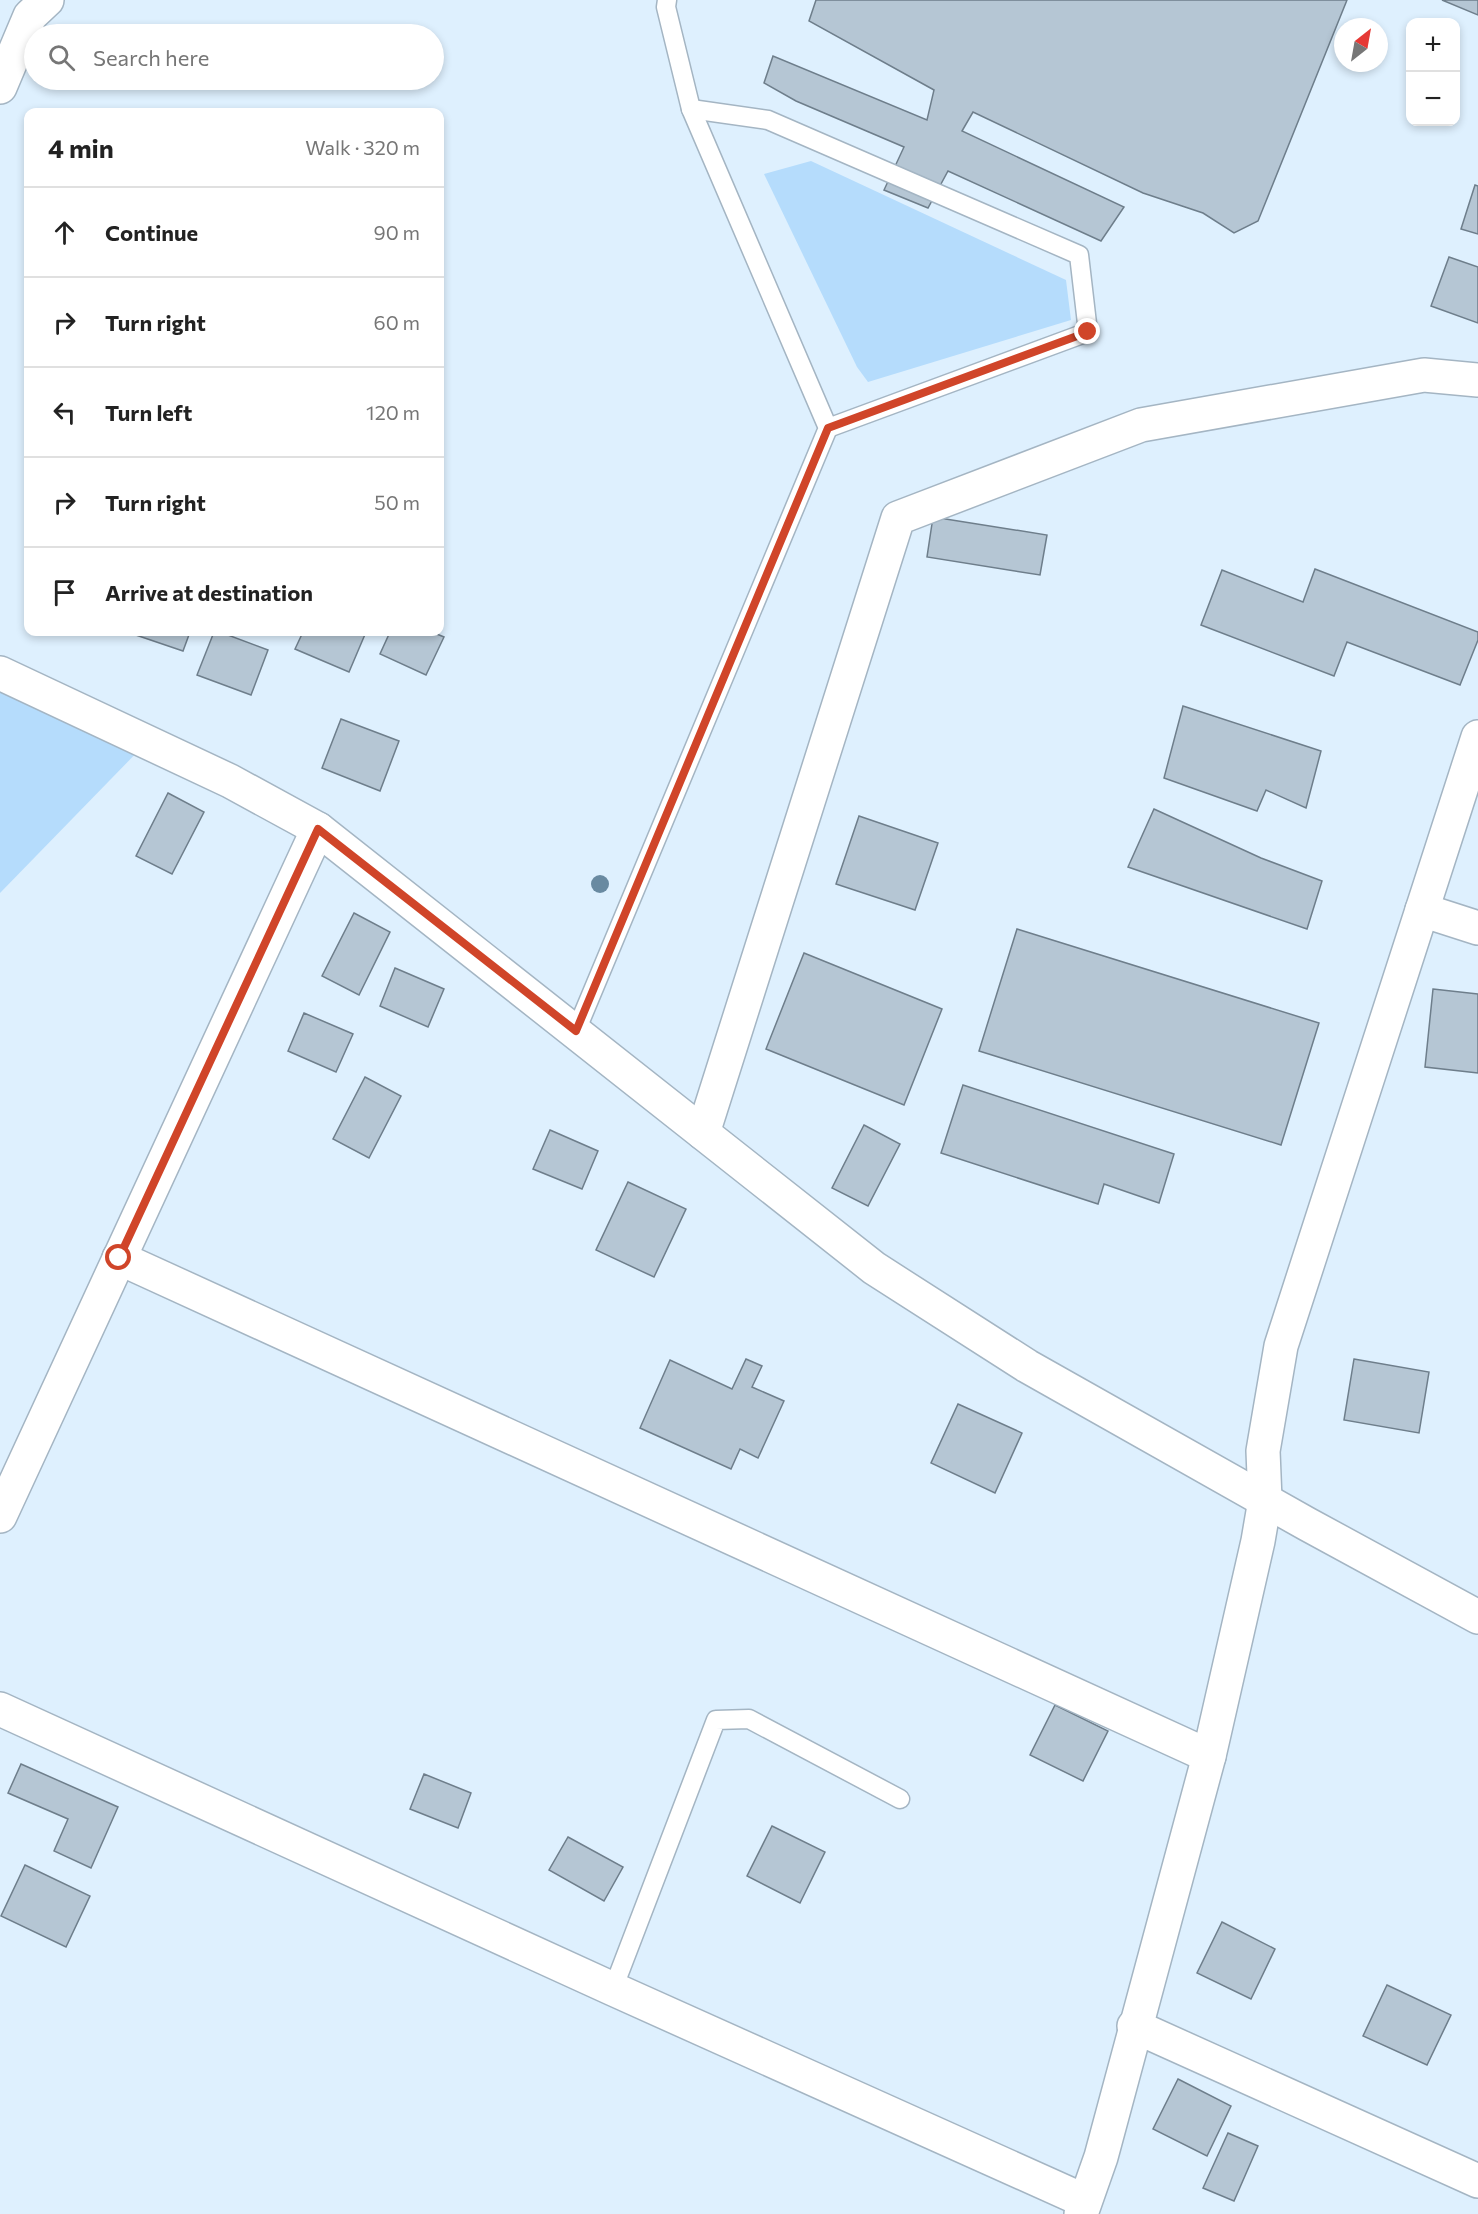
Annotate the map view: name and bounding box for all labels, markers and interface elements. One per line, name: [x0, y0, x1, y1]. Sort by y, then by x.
north arrow: [1334, 18, 1388, 72]
map controls: [1406, 18, 1460, 126]
button: +: [1406, 18, 1460, 72]
search box: [24, 24, 444, 90]
icon: search: [45, 41, 78, 74]
text: Search here: [93, 44, 209, 71]
button: −: [1406, 72, 1460, 126]
text: 4 min: [48, 132, 114, 163]
text: Walk · 320 m: [305, 135, 420, 159]
icon: ahead: [48, 216, 81, 249]
text: Continue: [105, 219, 198, 246]
text: 90 m: [374, 220, 420, 244]
icon: right: [48, 306, 81, 339]
text: Turn right: [105, 309, 206, 336]
text: 60 m: [374, 310, 420, 334]
route end: [1074, 318, 1100, 344]
icon: left: [48, 396, 81, 429]
text: Turn left: [105, 399, 192, 426]
text: 120 m: [366, 400, 420, 424]
icon: right: [48, 486, 81, 519]
text: Turn right: [105, 489, 206, 516]
text: 50 m: [374, 490, 420, 514]
icon: arrive: [48, 576, 81, 609]
text: Arrive at destination: [105, 579, 313, 606]
route start: [105, 1244, 131, 1270]

